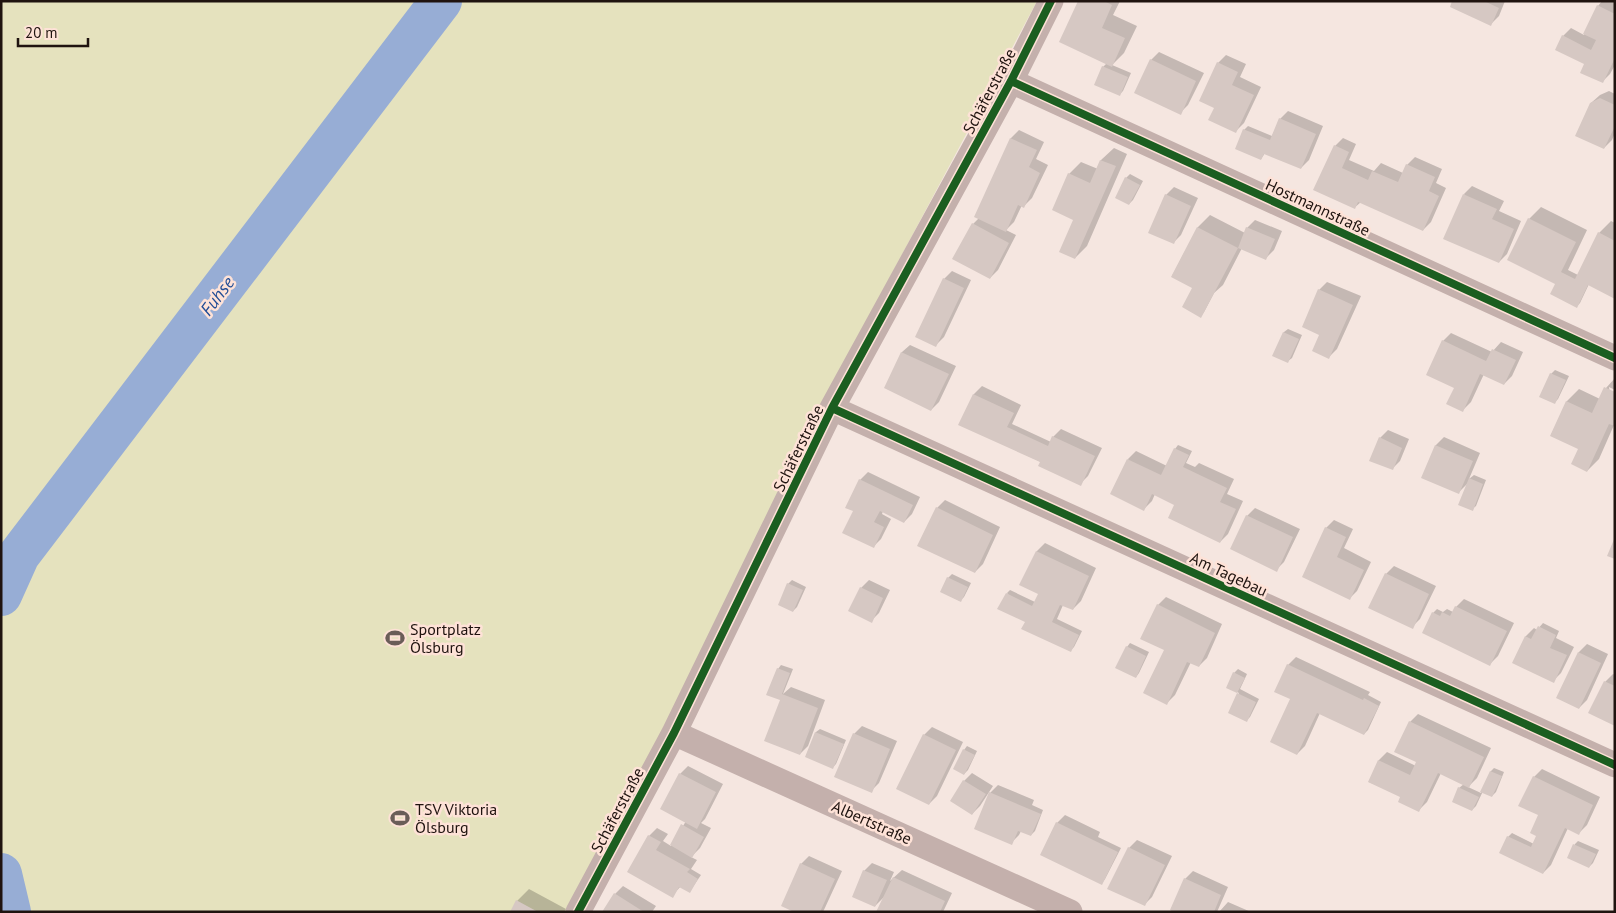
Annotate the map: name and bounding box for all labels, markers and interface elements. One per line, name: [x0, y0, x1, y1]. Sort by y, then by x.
scale bar: [18, 15, 88, 47]
text: 20 m: [25, 23, 58, 42]
street label: Schäferstraße: [958, 45, 1020, 137]
street label: Hostmannstraße: [1263, 174, 1373, 240]
water label: Fuhse: [195, 271, 240, 320]
street label: Schäferstraße: [768, 401, 828, 495]
street label: Am Tagebau: [1187, 547, 1271, 601]
place label: Sportplatz Ölsburg: [410, 619, 481, 657]
sports icon: Sportplatz Ölsburg: [384, 627, 406, 649]
street label: Schäferstraße: [586, 764, 648, 856]
street label: Albertstraße: [829, 796, 915, 848]
place label: TSV Viktoria Ölsburg: [415, 799, 497, 837]
sports icon: TSV Viktoria Ölsburg: [389, 807, 411, 829]

